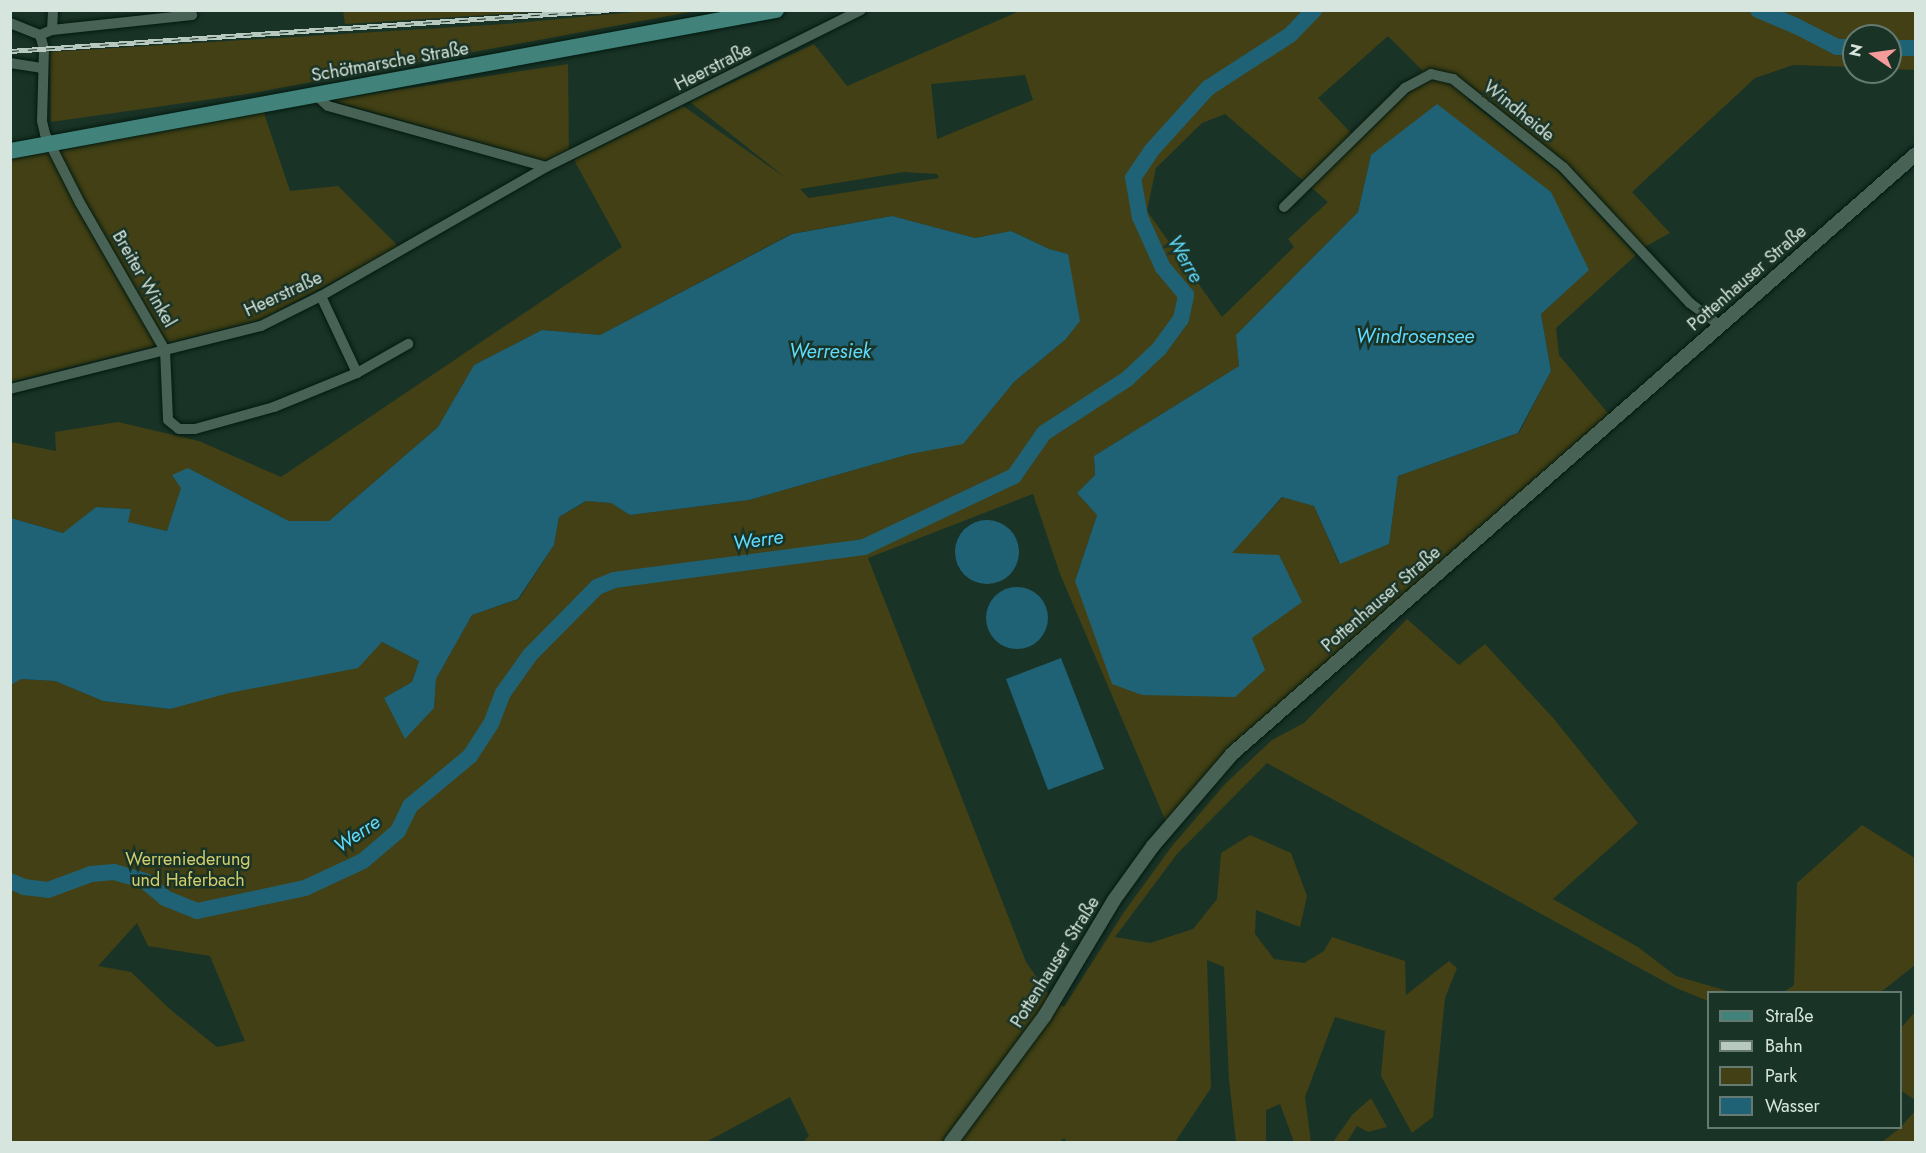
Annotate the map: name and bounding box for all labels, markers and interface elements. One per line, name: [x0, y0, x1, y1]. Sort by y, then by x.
north arrow: [1842, 24, 1902, 84]
street label: Schötmarsche Straße: [310, 38, 470, 86]
street label: Heerstraße: [671, 38, 755, 96]
text: N: [1843, 42, 1869, 59]
street label: Windheide: [1479, 76, 1559, 146]
street label: Pottenhauser Straße: [1683, 220, 1811, 336]
street label: Breiter Winkel: [108, 227, 180, 331]
water label: Werre: [1162, 231, 1208, 287]
street label: Heerstraße: [241, 267, 325, 321]
water label: Windrosensee: [1356, 324, 1474, 348]
water label: Werresiek: [789, 339, 871, 363]
water label: Werre: [731, 525, 785, 555]
street label: Pottenhauser Straße: [1317, 541, 1445, 657]
water label: Werre: [329, 810, 385, 858]
park label: Werreniederung und Haferbach: [125, 849, 251, 892]
street label: Pottenhauser Straße: [1006, 892, 1104, 1032]
legend: [1707, 991, 1902, 1129]
text: Straße: [1765, 1003, 1813, 1029]
text: Bahn: [1765, 1033, 1803, 1059]
text: Park: [1765, 1063, 1797, 1089]
text: Wasser: [1765, 1093, 1820, 1119]

